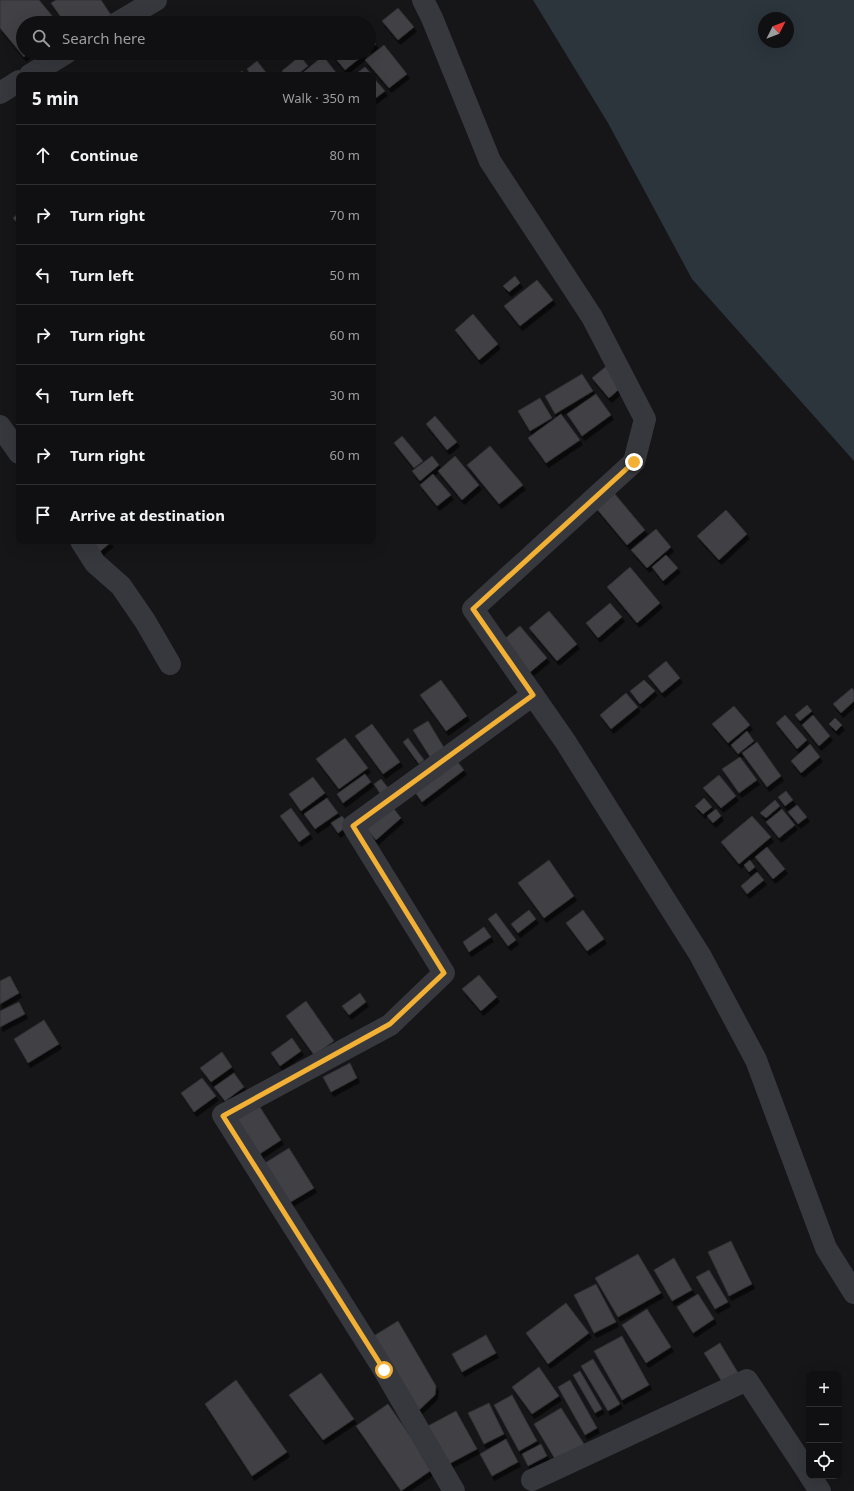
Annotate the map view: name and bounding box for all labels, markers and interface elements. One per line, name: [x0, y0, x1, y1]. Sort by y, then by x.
north arrow: [758, 12, 794, 48]
search box: [16, 16, 376, 60]
icon: search: [30, 27, 52, 49]
text: Search here: [62, 28, 145, 48]
text: 5 min: [32, 87, 79, 110]
text: Walk · 350 m: [282, 89, 360, 107]
icon: ahead: [32, 144, 54, 166]
text: Continue: [70, 145, 138, 165]
text: 80 m: [330, 146, 360, 164]
icon: right: [32, 204, 54, 226]
text: Turn right: [70, 205, 145, 225]
text: 70 m: [330, 206, 360, 224]
icon: left: [32, 264, 54, 286]
text: Turn left: [70, 265, 134, 285]
text: 50 m: [330, 266, 360, 284]
icon: right: [32, 324, 54, 346]
text: Turn right: [70, 325, 145, 345]
text: 60 m: [330, 326, 360, 344]
icon: left: [32, 384, 54, 406]
text: Turn left: [70, 385, 134, 405]
text: 30 m: [330, 386, 360, 404]
icon: right: [32, 444, 54, 466]
text: Turn right: [70, 445, 145, 465]
text: 60 m: [330, 446, 360, 464]
route end: [625, 453, 643, 471]
icon: arrive: [32, 504, 54, 526]
text: Arrive at destination: [70, 505, 225, 525]
route start: [375, 1361, 393, 1379]
map controls: [806, 1371, 842, 1479]
button: +: [806, 1371, 842, 1407]
button: −: [806, 1407, 842, 1443]
button: locate: [806, 1443, 842, 1479]

